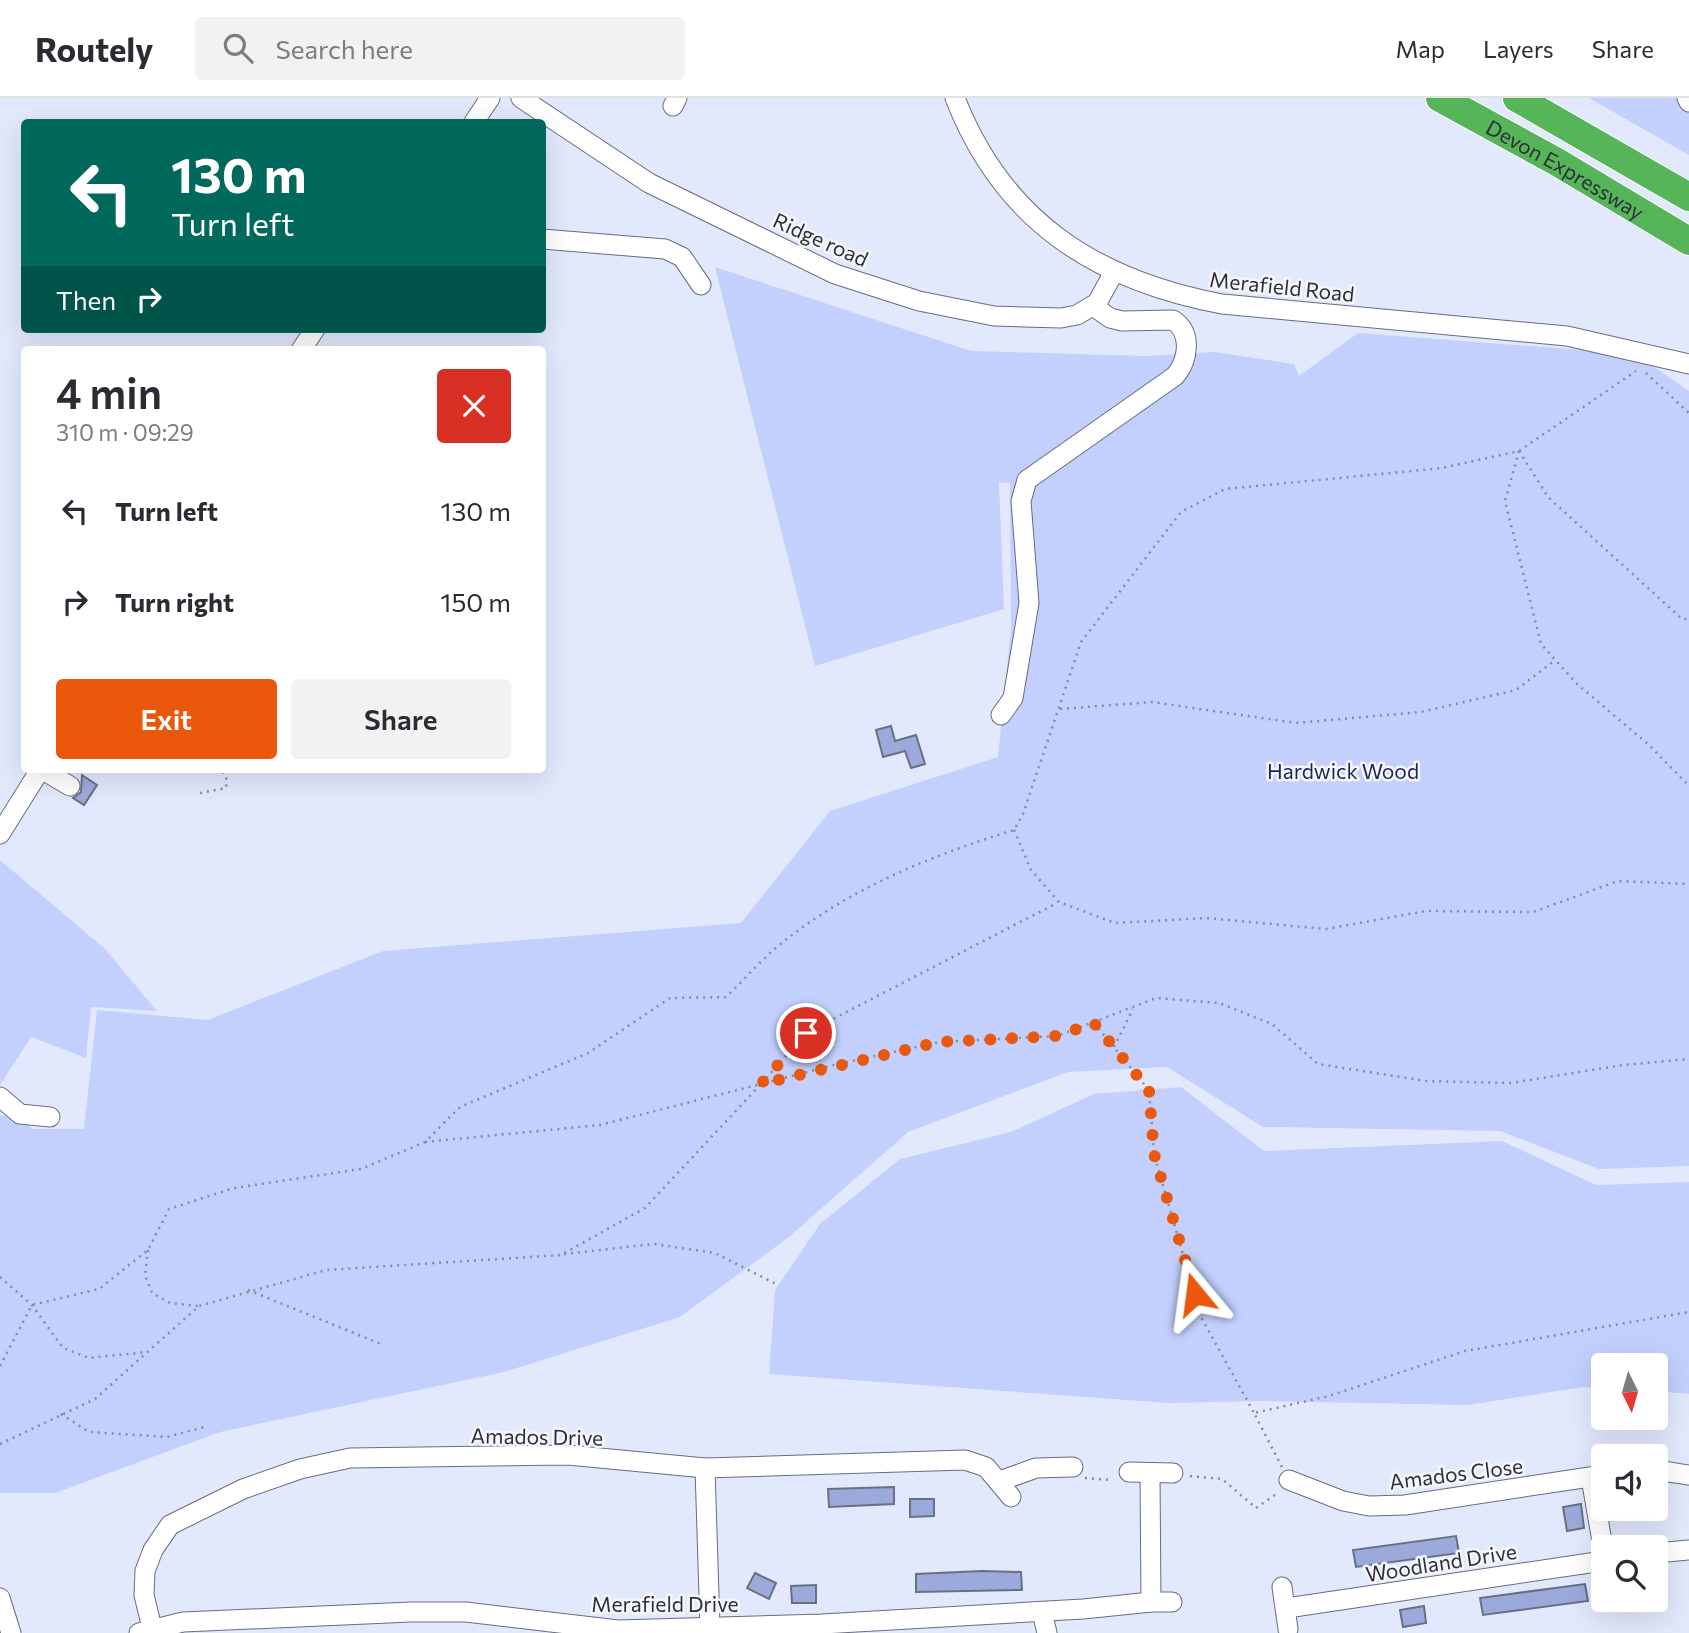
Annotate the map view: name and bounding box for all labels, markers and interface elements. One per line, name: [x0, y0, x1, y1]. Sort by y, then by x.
search box: [195, 17, 685, 80]
text: Routely: [35, 28, 153, 69]
icon: search: [219, 29, 257, 67]
text: Search here: [275, 33, 413, 64]
text: Map: [1396, 34, 1445, 63]
text: Layers: [1483, 34, 1554, 63]
text: Share: [1592, 34, 1654, 63]
street label: Devon Expressway: [1482, 114, 1649, 224]
text: 130 m: [171, 143, 306, 203]
icon: left: [56, 147, 147, 238]
text: Turn left: [171, 203, 295, 243]
street label: Ridge road: [770, 207, 872, 271]
street label: Merafield Road: [1208, 266, 1356, 306]
icon: right: [130, 280, 168, 318]
text: Then: [56, 284, 116, 315]
text: 4 min: [56, 366, 162, 418]
button: close: [437, 369, 511, 443]
text: 310 m · 09:29: [56, 418, 194, 446]
icon: left: [56, 492, 94, 530]
text: Turn left: [115, 495, 218, 526]
text: 130 m: [440, 495, 511, 526]
icon: right: [56, 583, 94, 621]
text: Turn right: [115, 586, 234, 617]
text: 150 m: [440, 586, 511, 617]
button: Exit: [56, 679, 277, 759]
button: Share: [291, 679, 511, 759]
park label: Hardwick Wood: [1267, 758, 1419, 783]
pin: [776, 1003, 836, 1063]
icon: arrive: [787, 1014, 825, 1052]
position arrow: [1158, 1257, 1232, 1331]
north arrow: [1591, 1353, 1668, 1430]
map controls: [1591, 1353, 1668, 1612]
street label: Amados Drive: [471, 1422, 603, 1450]
button: sound: [1591, 1444, 1668, 1521]
street label: Amados Close: [1388, 1452, 1524, 1494]
button: search: [1591, 1535, 1668, 1612]
street label: Woodland Drive: [1364, 1538, 1518, 1586]
street label: Merafield Drive: [591, 1591, 739, 1616]

